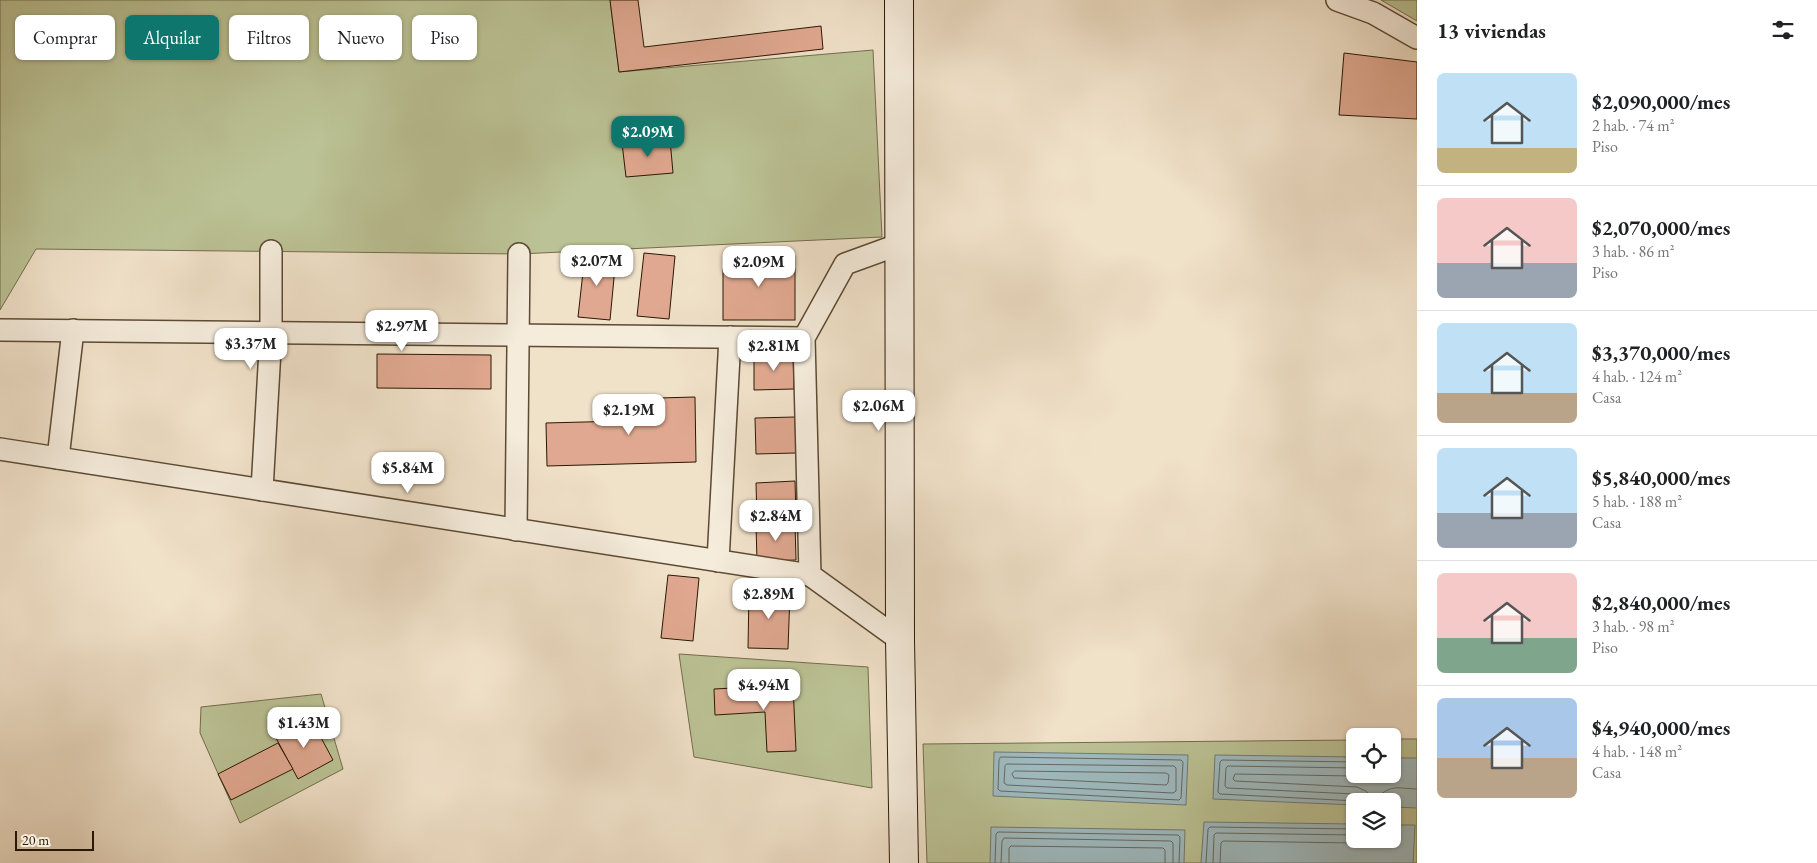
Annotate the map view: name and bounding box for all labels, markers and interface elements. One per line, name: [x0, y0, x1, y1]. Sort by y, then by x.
chip: Comprar: [15, 15, 115, 60]
chip: Alquilar: [125, 15, 219, 60]
chip: Filtros: [229, 15, 309, 60]
chip: Nuevo: [319, 15, 402, 60]
chip: Piso: [412, 15, 477, 60]
icon: filters: [1769, 16, 1797, 44]
text: 13 viviendas: [1437, 17, 1546, 44]
text: $2,090,000/mes: [1592, 88, 1730, 115]
icon: home: [1477, 93, 1537, 153]
text: 2 hab. · 74 m²: [1592, 115, 1674, 136]
pin: $2.09M: [607, 116, 689, 158]
text: $2.09M: [622, 121, 674, 142]
text: Piso: [1592, 136, 1618, 157]
text: $2,070,000/mes: [1592, 214, 1730, 241]
icon: home: [1477, 218, 1537, 278]
text: 3 hab. · 86 m²: [1592, 241, 1674, 262]
pin: $2.07M: [556, 244, 638, 287]
pin: $2.09M: [718, 246, 800, 288]
text: $2.07M: [571, 250, 623, 271]
text: $2.09M: [733, 251, 785, 272]
text: Piso: [1592, 262, 1618, 283]
pin: $2.97M: [361, 310, 443, 352]
text: $2.97M: [376, 315, 428, 336]
pin: $3.37M: [210, 328, 292, 370]
pin: $2.81M: [733, 330, 815, 372]
text: $3.37M: [225, 333, 277, 354]
text: $2.81M: [748, 335, 800, 356]
text: $3,370,000/mes: [1592, 339, 1730, 366]
icon: home: [1477, 343, 1537, 403]
text: 4 hab. · 124 m²: [1592, 366, 1682, 387]
text: Casa: [1592, 387, 1621, 408]
pin: $2.06M: [838, 390, 920, 432]
pin: $2.19M: [588, 394, 670, 436]
text: $2.06M: [853, 395, 905, 416]
text: $2.19M: [603, 399, 655, 420]
pin: $5.84M: [367, 452, 449, 494]
text: $5.84M: [382, 457, 434, 478]
text: $5,840,000/mes: [1592, 464, 1730, 491]
icon: home: [1477, 468, 1537, 528]
text: 5 hab. · 188 m²: [1592, 491, 1682, 512]
pin: $2.84M: [735, 500, 817, 542]
text: $2.84M: [750, 505, 802, 526]
text: Casa: [1592, 512, 1621, 533]
pin: $2.89M: [728, 578, 810, 620]
text: $2.89M: [743, 583, 795, 604]
text: $2,840,000/mes: [1592, 589, 1730, 616]
icon: home: [1477, 593, 1537, 653]
text: 3 hab. · 98 m²: [1592, 616, 1674, 637]
text: Piso: [1592, 637, 1618, 658]
pin: $4.94M: [723, 668, 805, 711]
text: $4.94M: [738, 674, 790, 695]
pin: $1.43M: [263, 706, 345, 749]
text: $1.43M: [278, 712, 330, 733]
text: $4,940,000/mes: [1592, 714, 1730, 741]
icon: home: [1477, 718, 1537, 778]
map controls: [1346, 728, 1401, 848]
button: locate: [1346, 728, 1401, 783]
text: 4 hab. · 148 m²: [1592, 741, 1682, 762]
text: Casa: [1592, 762, 1621, 783]
button: layers: [1346, 793, 1401, 848]
scale bar: [15, 828, 94, 851]
text: 20 m: [22, 831, 49, 849]

